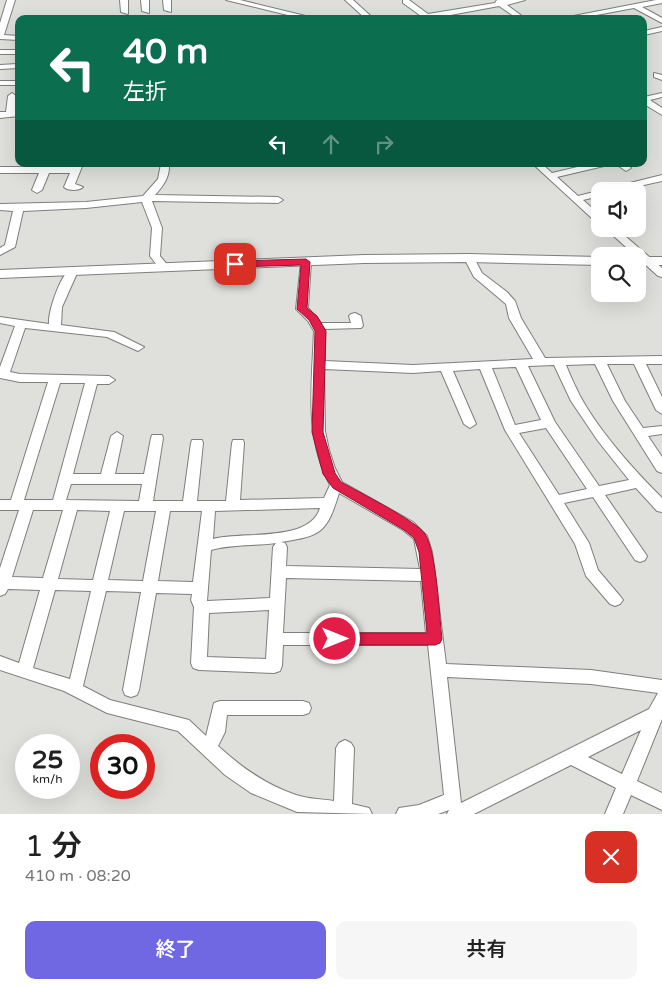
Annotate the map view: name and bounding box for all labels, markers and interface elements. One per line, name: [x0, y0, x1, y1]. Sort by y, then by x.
text: 40 m: [123, 31, 208, 73]
icon: left: [40, 35, 105, 100]
text: 左折: [123, 79, 167, 105]
icon: left: [264, 130, 292, 158]
icon: ahead: [317, 130, 345, 158]
icon: right: [370, 130, 398, 158]
map controls: [591, 182, 646, 302]
button: sound: [591, 182, 646, 237]
pin: [214, 243, 256, 285]
button: search: [591, 247, 646, 302]
icon: arrive: [221, 250, 249, 278]
position arrow: [308, 612, 360, 664]
speed limit sign: 30: [90, 734, 155, 799]
text: 25: [32, 745, 63, 775]
text: km/h: [32, 772, 63, 786]
text: 1 分: [25, 828, 82, 865]
button: close: [585, 831, 637, 883]
text: 410 m · 08:20: [25, 866, 131, 886]
button: 終了: [25, 921, 326, 979]
button: 共有: [336, 921, 637, 979]

